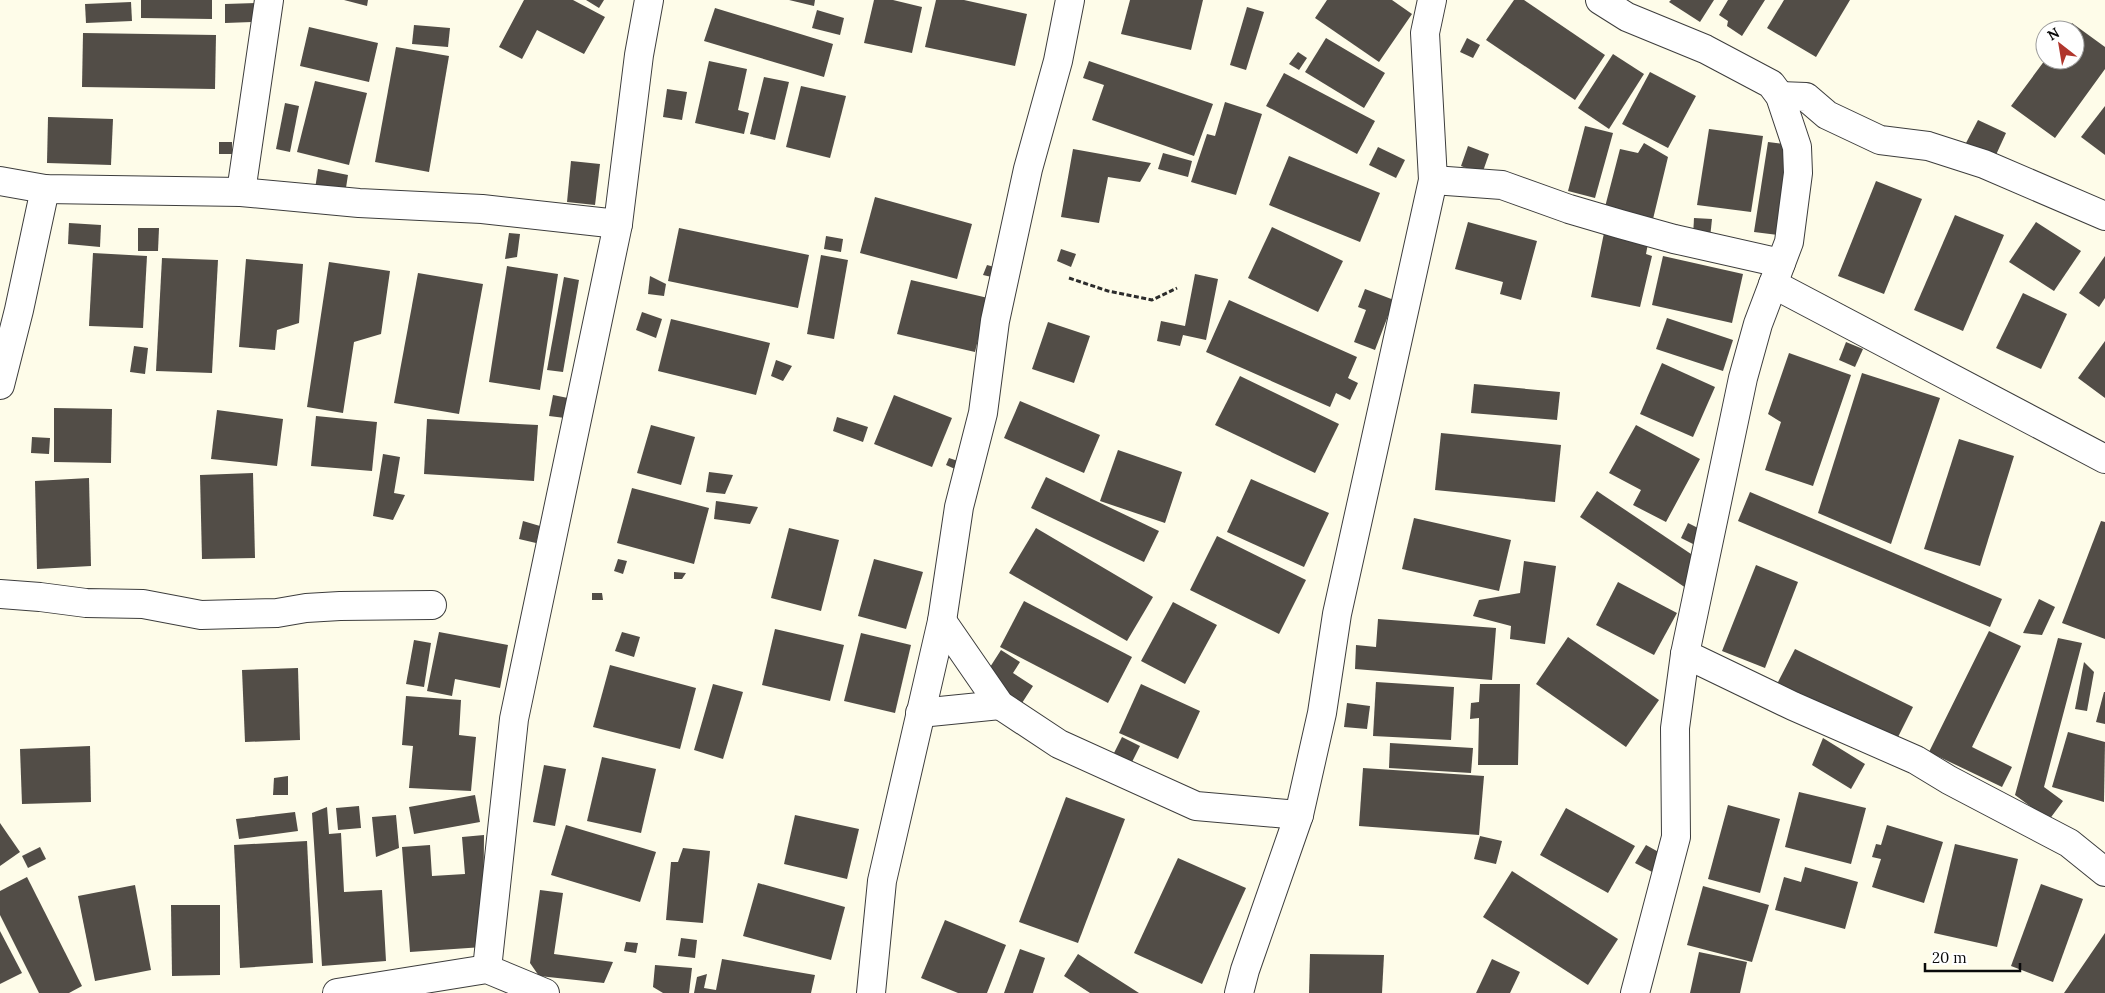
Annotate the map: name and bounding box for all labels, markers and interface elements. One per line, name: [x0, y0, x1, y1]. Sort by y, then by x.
north arrow: [2035, 20, 2085, 70]
text: N: [2044, 23, 2063, 44]
scale bar: [1925, 940, 2020, 972]
text: 20 m: [1932, 948, 1967, 967]

